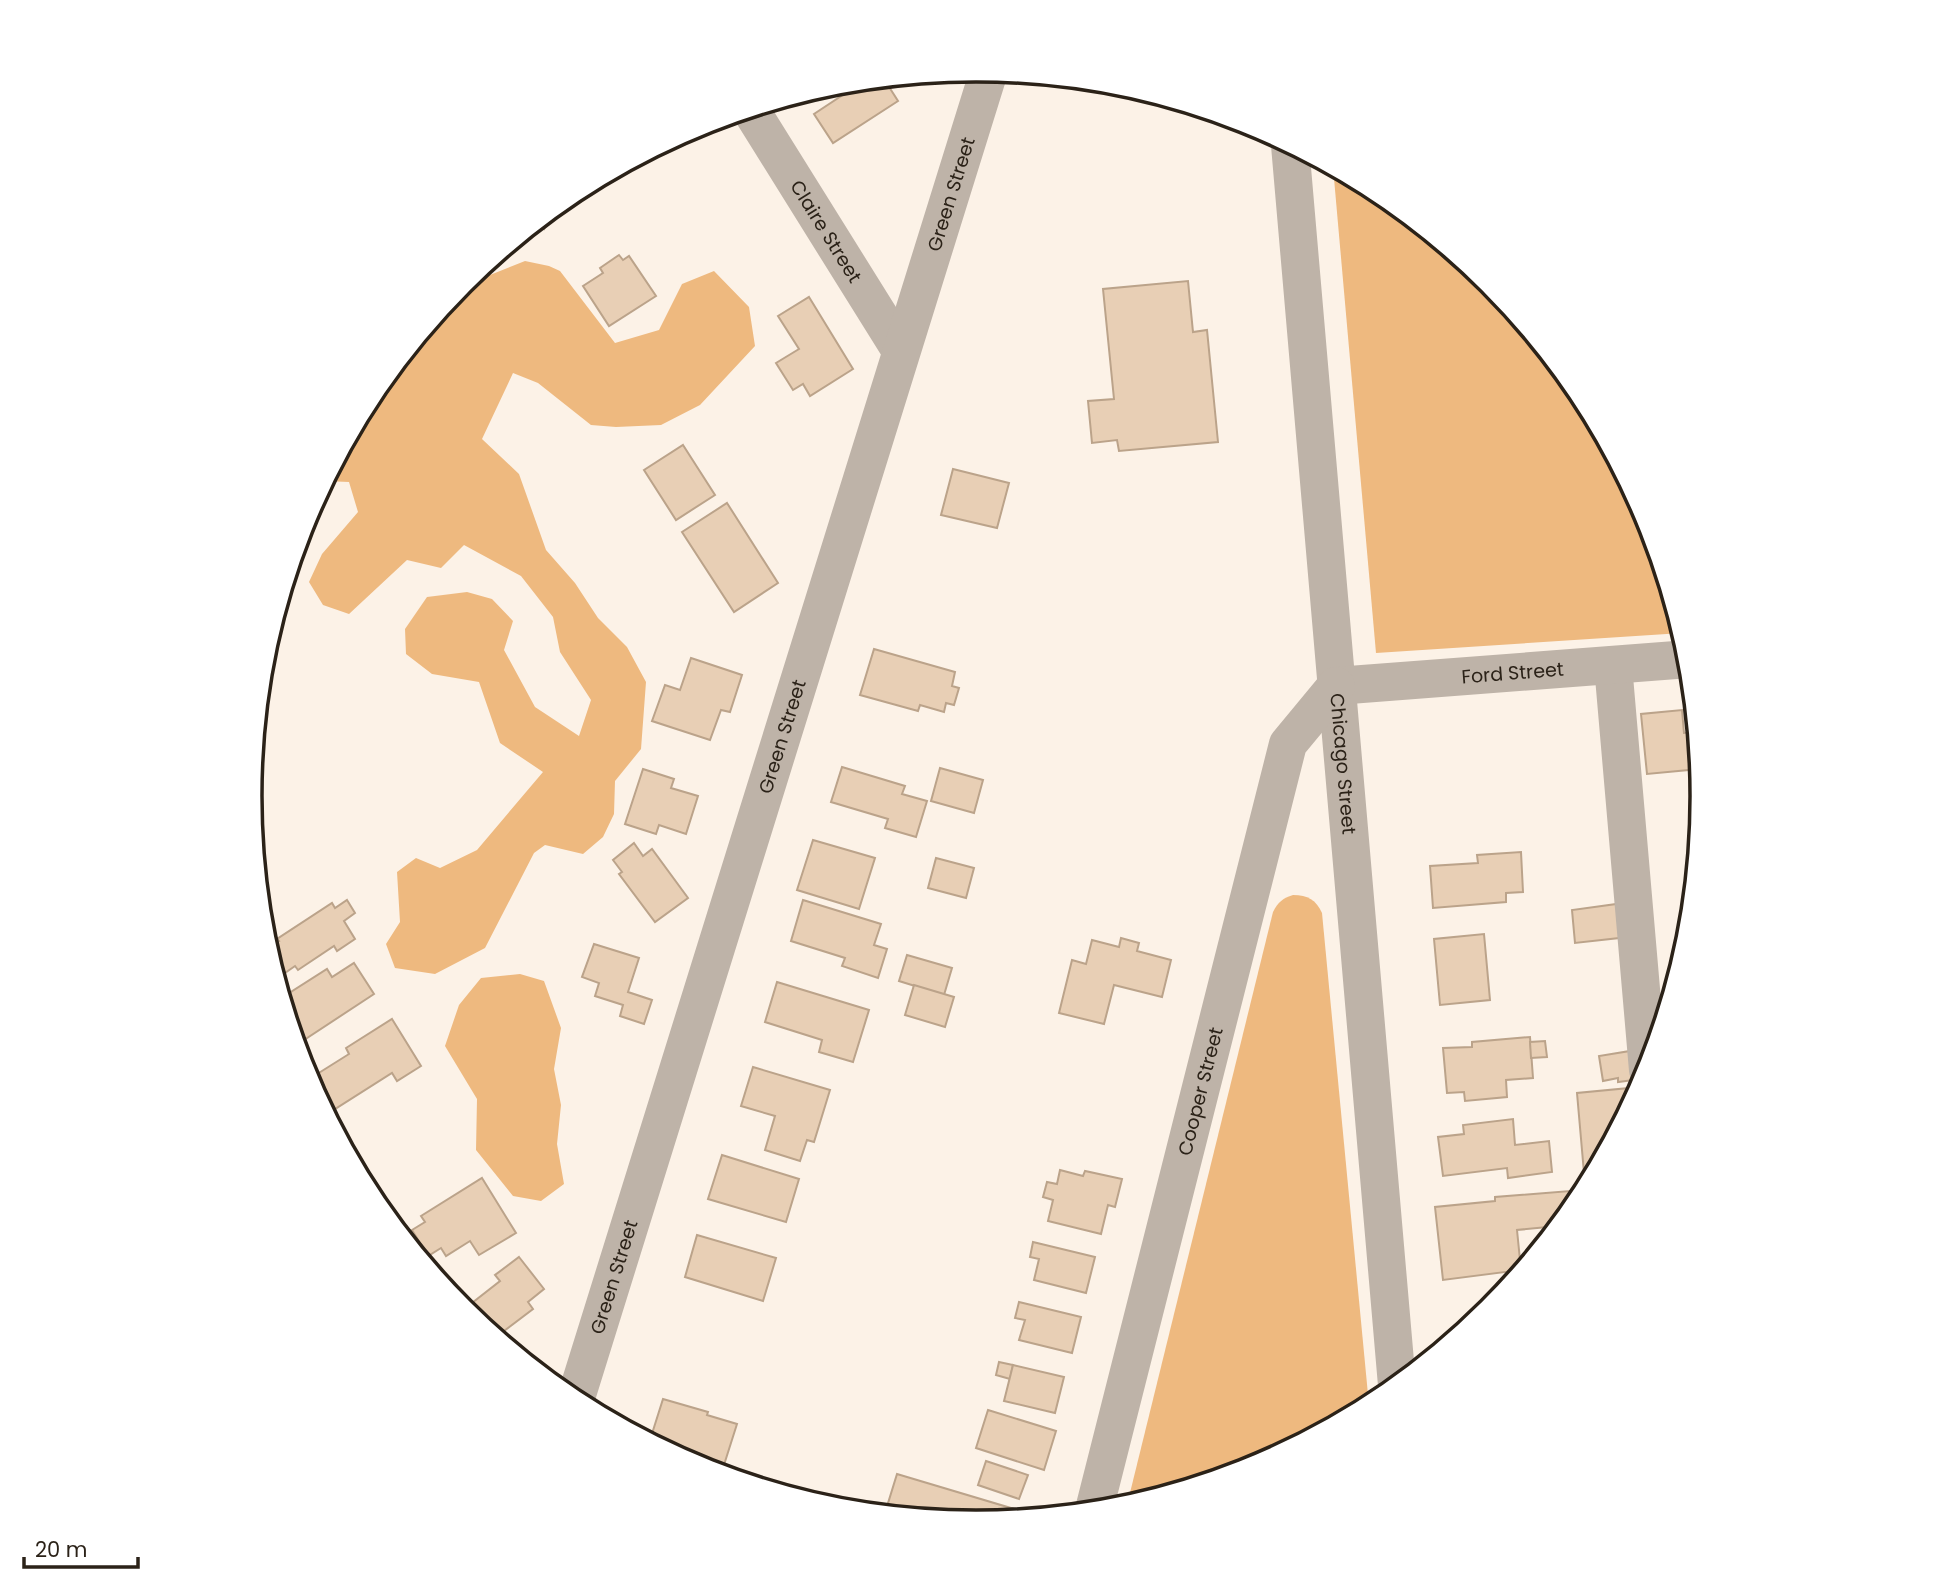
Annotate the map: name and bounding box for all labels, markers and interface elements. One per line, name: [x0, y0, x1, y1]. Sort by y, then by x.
street label: Green Street: [920, 134, 981, 255]
street label: Claire Street: [784, 175, 869, 288]
street label: Ford Street: [1460, 655, 1565, 690]
street label: Green Street: [751, 676, 812, 797]
street label: Chicago Street: [1324, 692, 1363, 836]
street label: Cooper Street: [1171, 1024, 1229, 1158]
street label: Green Street: [583, 1216, 644, 1337]
scale bar: [24, 1526, 138, 1570]
text: 20 m: [35, 1535, 88, 1564]

